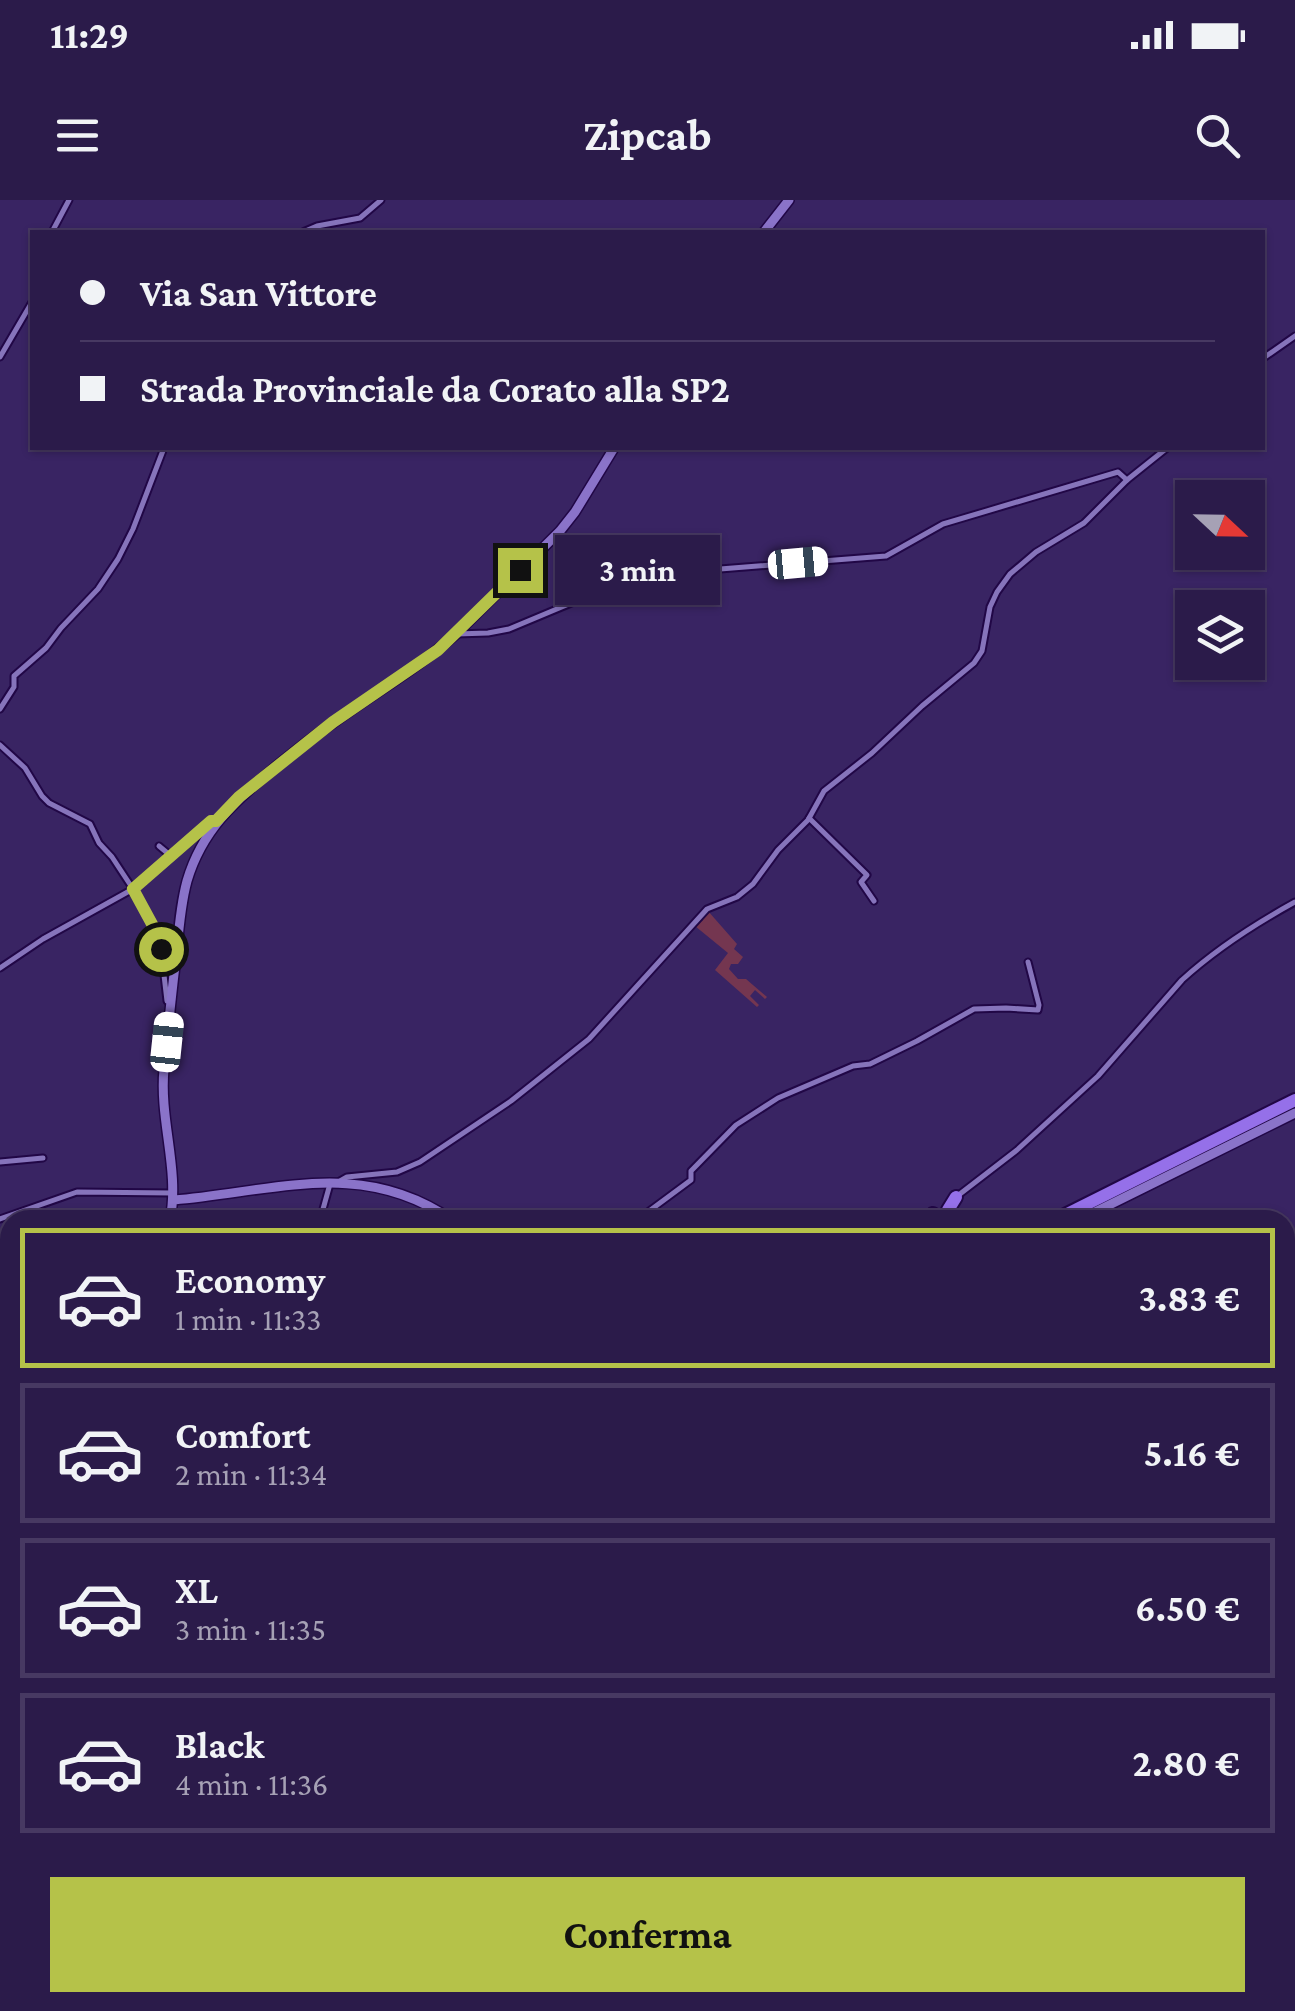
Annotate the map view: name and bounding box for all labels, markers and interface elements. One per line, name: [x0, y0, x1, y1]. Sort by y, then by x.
text: 11:29: [50, 14, 129, 56]
icon: menu: [50, 108, 105, 163]
icon: search: [1190, 108, 1245, 163]
text: Zipcab: [583, 110, 712, 160]
text: Via San Vittore: [140, 272, 377, 314]
text: Strada Provinciale da Corato alla SP2: [140, 368, 730, 410]
north arrow: [1175, 480, 1265, 570]
map controls: [1175, 480, 1265, 680]
callout: 3 min: [555, 535, 720, 605]
car: [767, 545, 829, 581]
route end: [498, 548, 543, 593]
text: 3 min: [599, 552, 676, 588]
button: layers: [1175, 590, 1265, 680]
route start: [139, 927, 184, 972]
car: [149, 1011, 185, 1073]
icon: car: [55, 1253, 145, 1343]
text: Economy: [175, 1259, 325, 1301]
text: 3.83 €: [1138, 1277, 1240, 1319]
text: 1 min · 11:33: [175, 1301, 321, 1337]
icon: car: [55, 1408, 145, 1498]
text: Comfort: [175, 1414, 311, 1456]
text: 5.16 €: [1144, 1432, 1240, 1474]
text: 2 min · 11:34: [175, 1456, 327, 1492]
icon: car: [55, 1563, 145, 1653]
text: XL: [175, 1569, 218, 1611]
text: 6.50 €: [1135, 1587, 1240, 1629]
text: 3 min · 11:35: [175, 1611, 326, 1647]
icon: car: [55, 1718, 145, 1808]
text: Black: [175, 1724, 264, 1766]
text: 2.80 €: [1133, 1742, 1240, 1784]
text: 4 min · 11:36: [175, 1766, 328, 1802]
button: Conferma: [50, 1877, 1245, 1992]

